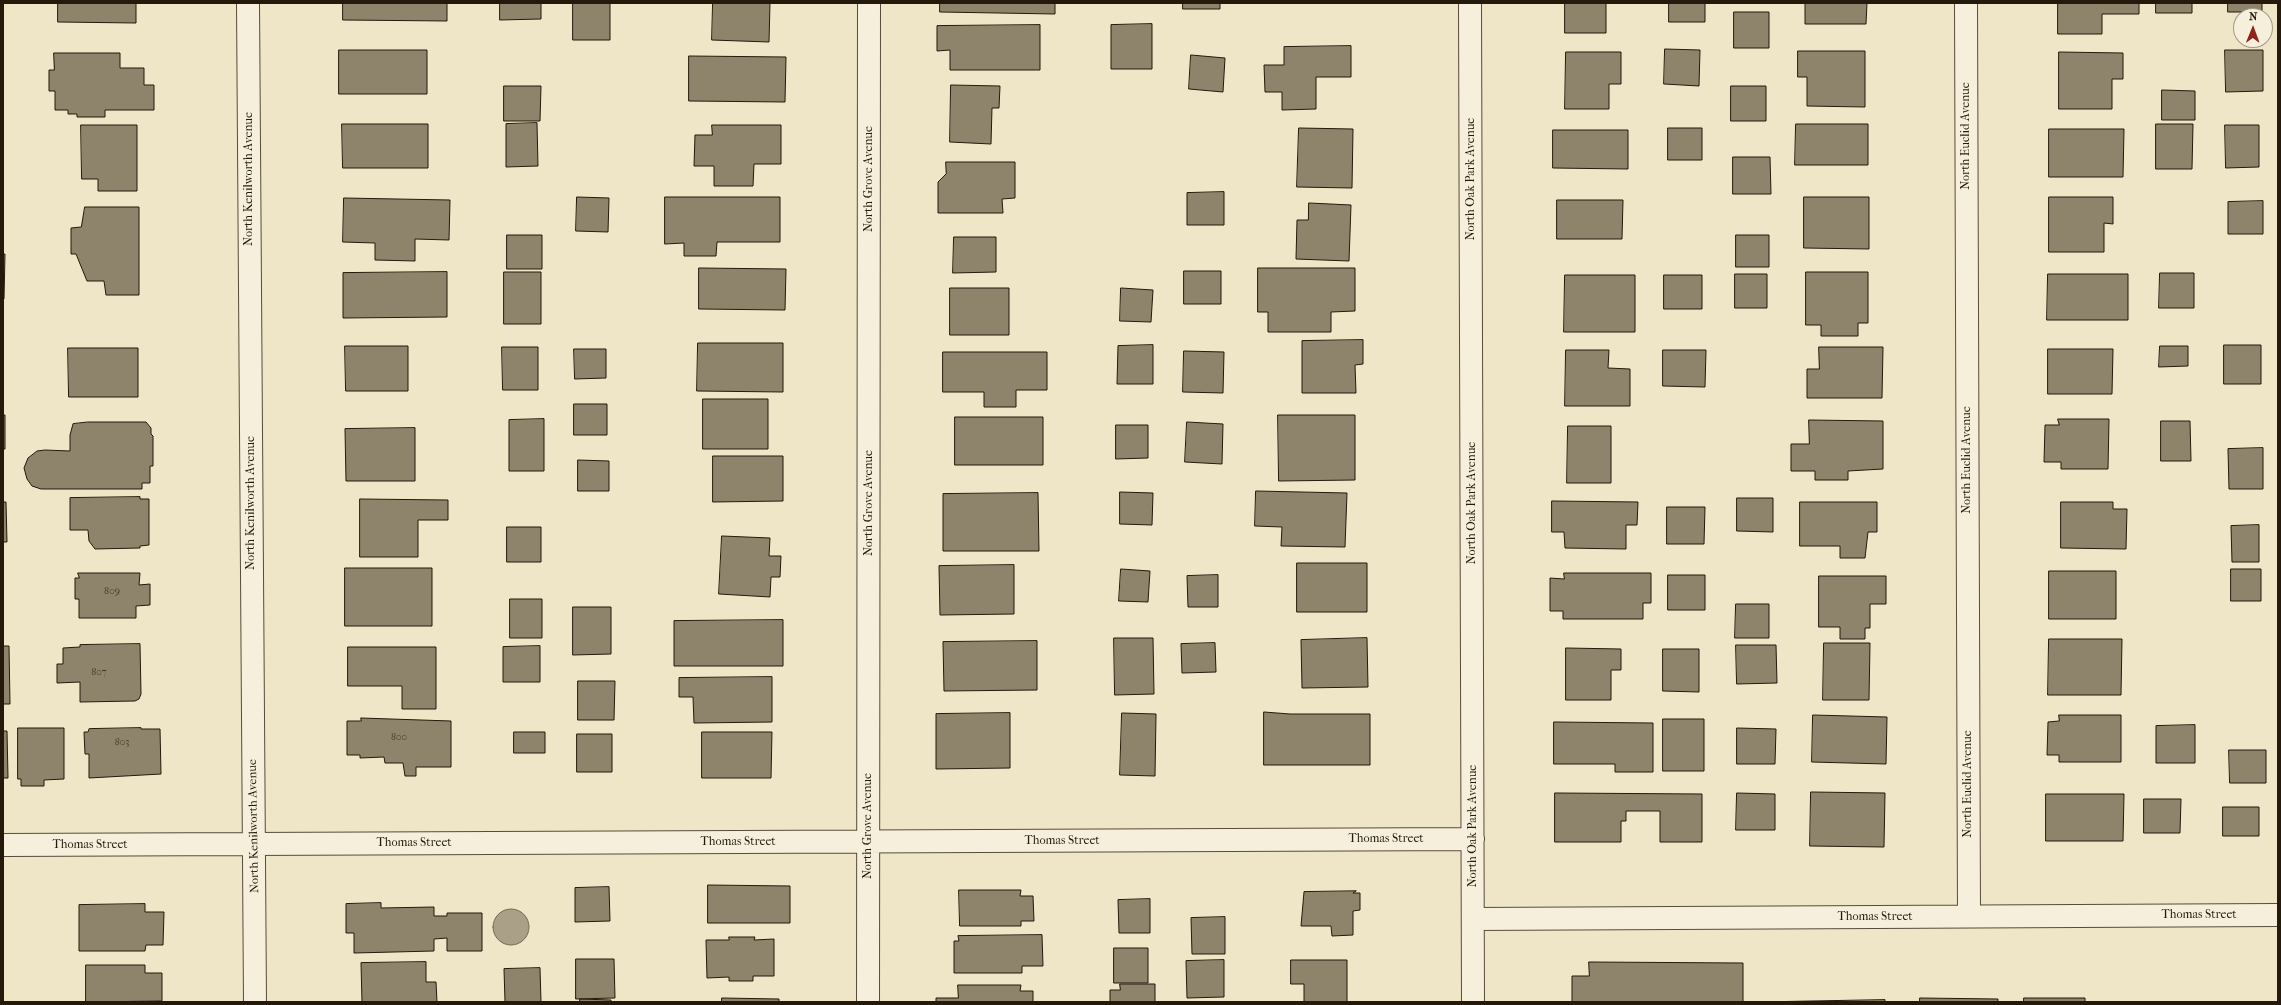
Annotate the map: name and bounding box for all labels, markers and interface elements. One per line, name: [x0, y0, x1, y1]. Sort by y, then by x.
north arrow: [2233, 8, 2273, 48]
text: N: [2249, 10, 2257, 23]
street label: North Euclid Avenue: [1959, 82, 1973, 190]
street label: North Kenilworth Avenue: [242, 112, 256, 246]
street label: North Oak Park Avenue: [1464, 118, 1478, 240]
street label: North Grove Avenue: [862, 126, 876, 232]
street label: North Euclid Avenue: [1960, 406, 1974, 514]
street label: North Kenilworth Avenue: [244, 436, 258, 570]
street label: North Oak Park Avenue: [1465, 442, 1479, 564]
street label: North Grove Avenue: [862, 450, 876, 556]
house number: 809: [104, 586, 120, 598]
house number: 807: [91, 667, 107, 679]
street label: North Euclid Avenue: [1961, 730, 1975, 838]
house number: 800: [391, 732, 407, 744]
house number: 803: [115, 737, 129, 749]
street label: North Kenilworth Avenue: [246, 759, 262, 893]
street label: North Oak Park Avenue: [1466, 765, 1480, 887]
street label: North Grove Avenue: [861, 773, 875, 879]
street label: Thomas Street: [1348, 832, 1424, 846]
street label: Thomas Street: [1024, 834, 1100, 848]
street label: Thomas Street: [700, 835, 776, 849]
street label: Thomas Street: [376, 836, 452, 850]
street label: Thomas Street: [52, 838, 128, 852]
street label: Thomas Street: [2161, 908, 2237, 922]
street label: Thomas Street: [1837, 910, 1913, 924]

